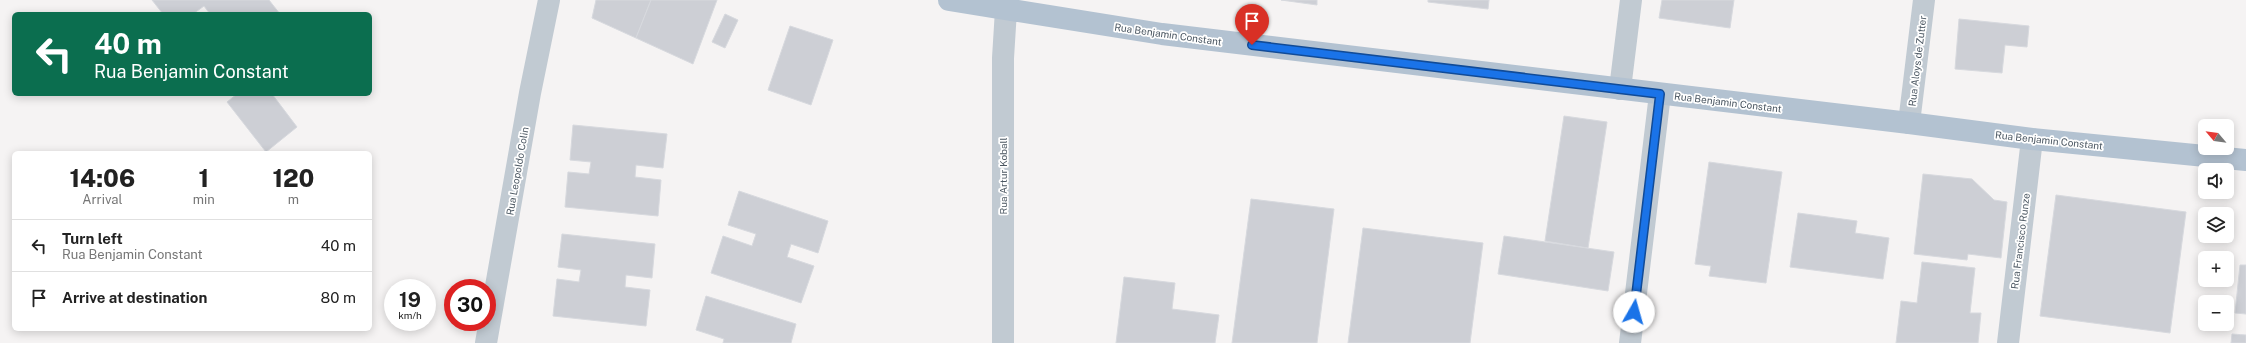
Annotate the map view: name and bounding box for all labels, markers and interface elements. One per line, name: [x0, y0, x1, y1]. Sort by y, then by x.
pin: [1235, 4, 1269, 45]
icon: arrive: [1241, 10, 1263, 32]
street label: Rua Aloys de Zutter: [1905, 15, 1929, 107]
street label: Rua Benjamin Constant: [1114, 21, 1223, 47]
text: 40 m: [94, 27, 162, 60]
icon: left: [28, 28, 80, 80]
text: Rua Benjamin Constant: [94, 61, 289, 82]
street label: Rua Benjamin Constant: [1674, 89, 1783, 115]
north arrow: [2198, 119, 2234, 155]
map controls: [2198, 119, 2234, 331]
street label: Rua Leopoldo Colin: [503, 126, 531, 216]
street label: Rua Benjamin Constant: [1995, 128, 2104, 152]
street label: Rua Artur Koball: [997, 138, 1009, 214]
button: sound: [2198, 163, 2234, 199]
text: 14:06: [70, 164, 135, 192]
text: 1: [199, 164, 209, 192]
text: 120: [272, 164, 314, 192]
text: Arrival: [82, 192, 122, 207]
text: min: [193, 192, 215, 207]
text: m: [288, 192, 299, 207]
street label: Rua Francisco Runze: [2008, 192, 2032, 290]
button: layers: [2198, 207, 2234, 243]
text: Turn left: [62, 230, 123, 247]
icon: left: [28, 235, 50, 257]
text: 40 m: [321, 237, 356, 254]
text: Rua Benjamin Constant: [62, 247, 203, 262]
button: +: [2198, 251, 2234, 287]
speed limit sign: 30: [444, 279, 496, 331]
icon: arrive: [28, 287, 50, 309]
text: 19: [399, 288, 421, 312]
text: Arrive at destination: [62, 289, 207, 306]
text: 80 m: [321, 289, 356, 306]
position arrow: [1613, 291, 1655, 333]
button: −: [2198, 295, 2234, 331]
text: km/h: [398, 309, 422, 321]

